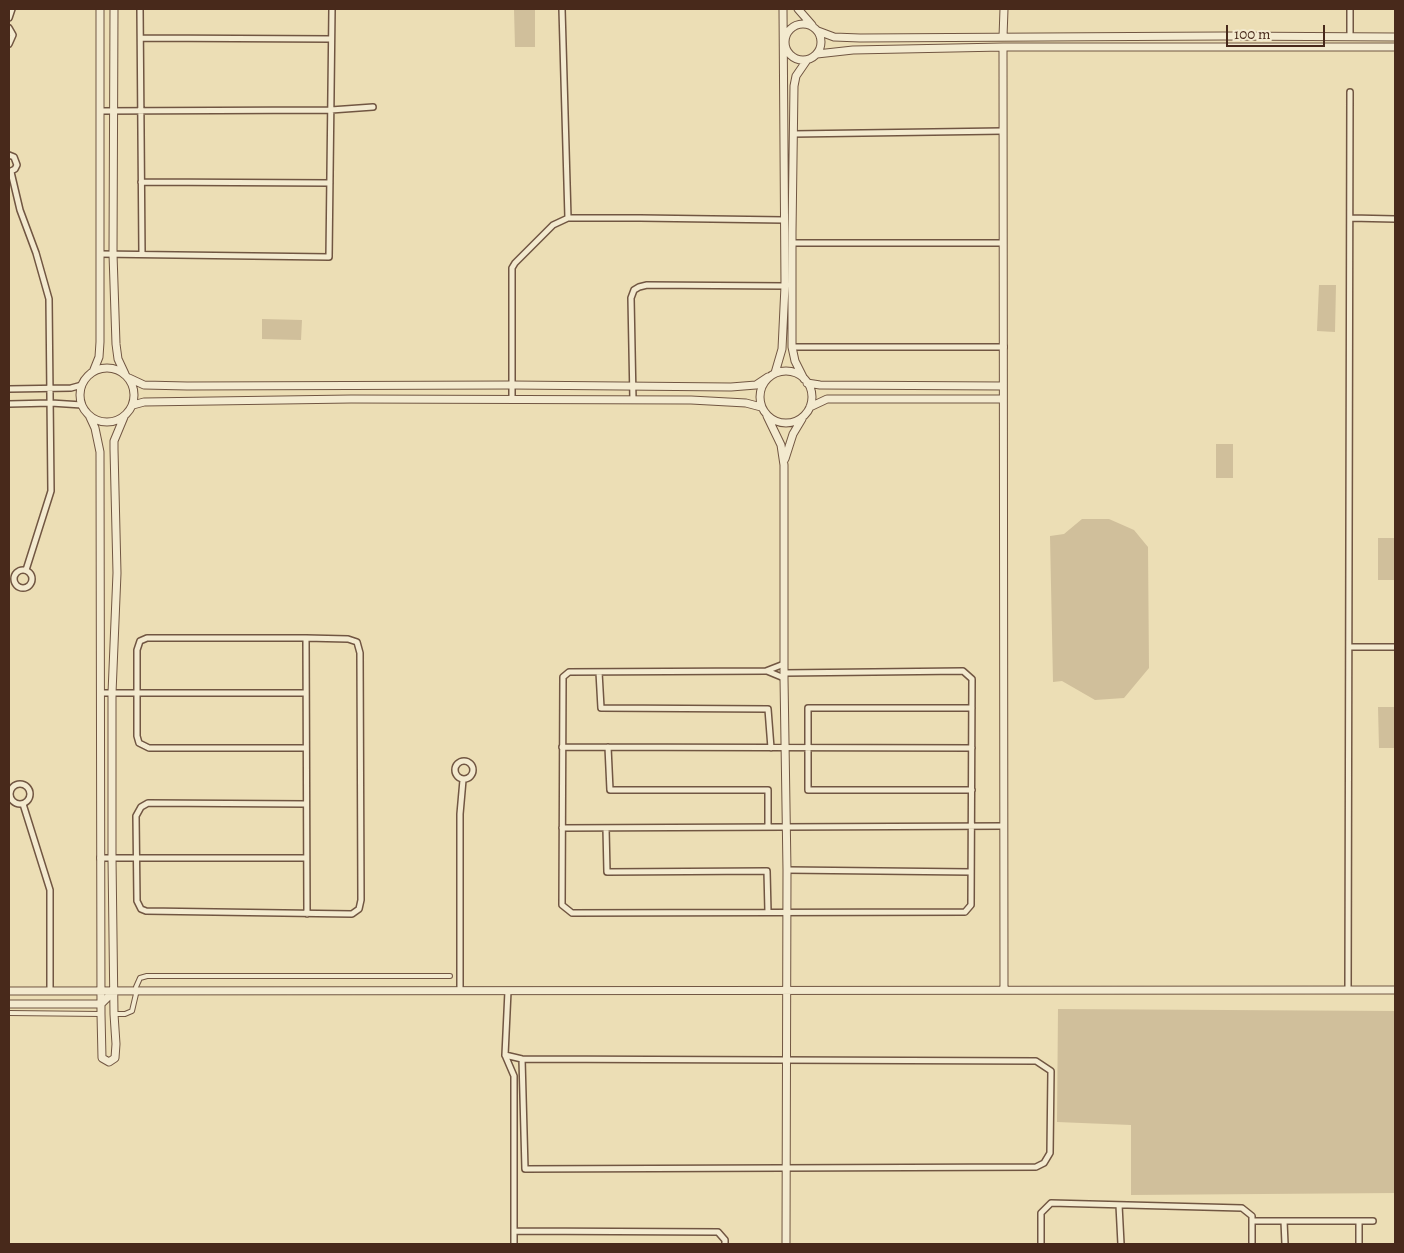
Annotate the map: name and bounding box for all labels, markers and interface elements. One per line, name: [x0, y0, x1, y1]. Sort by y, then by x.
scale bar: [1229, 15, 1328, 47]
text: 100 m: [1234, 24, 1271, 44]

